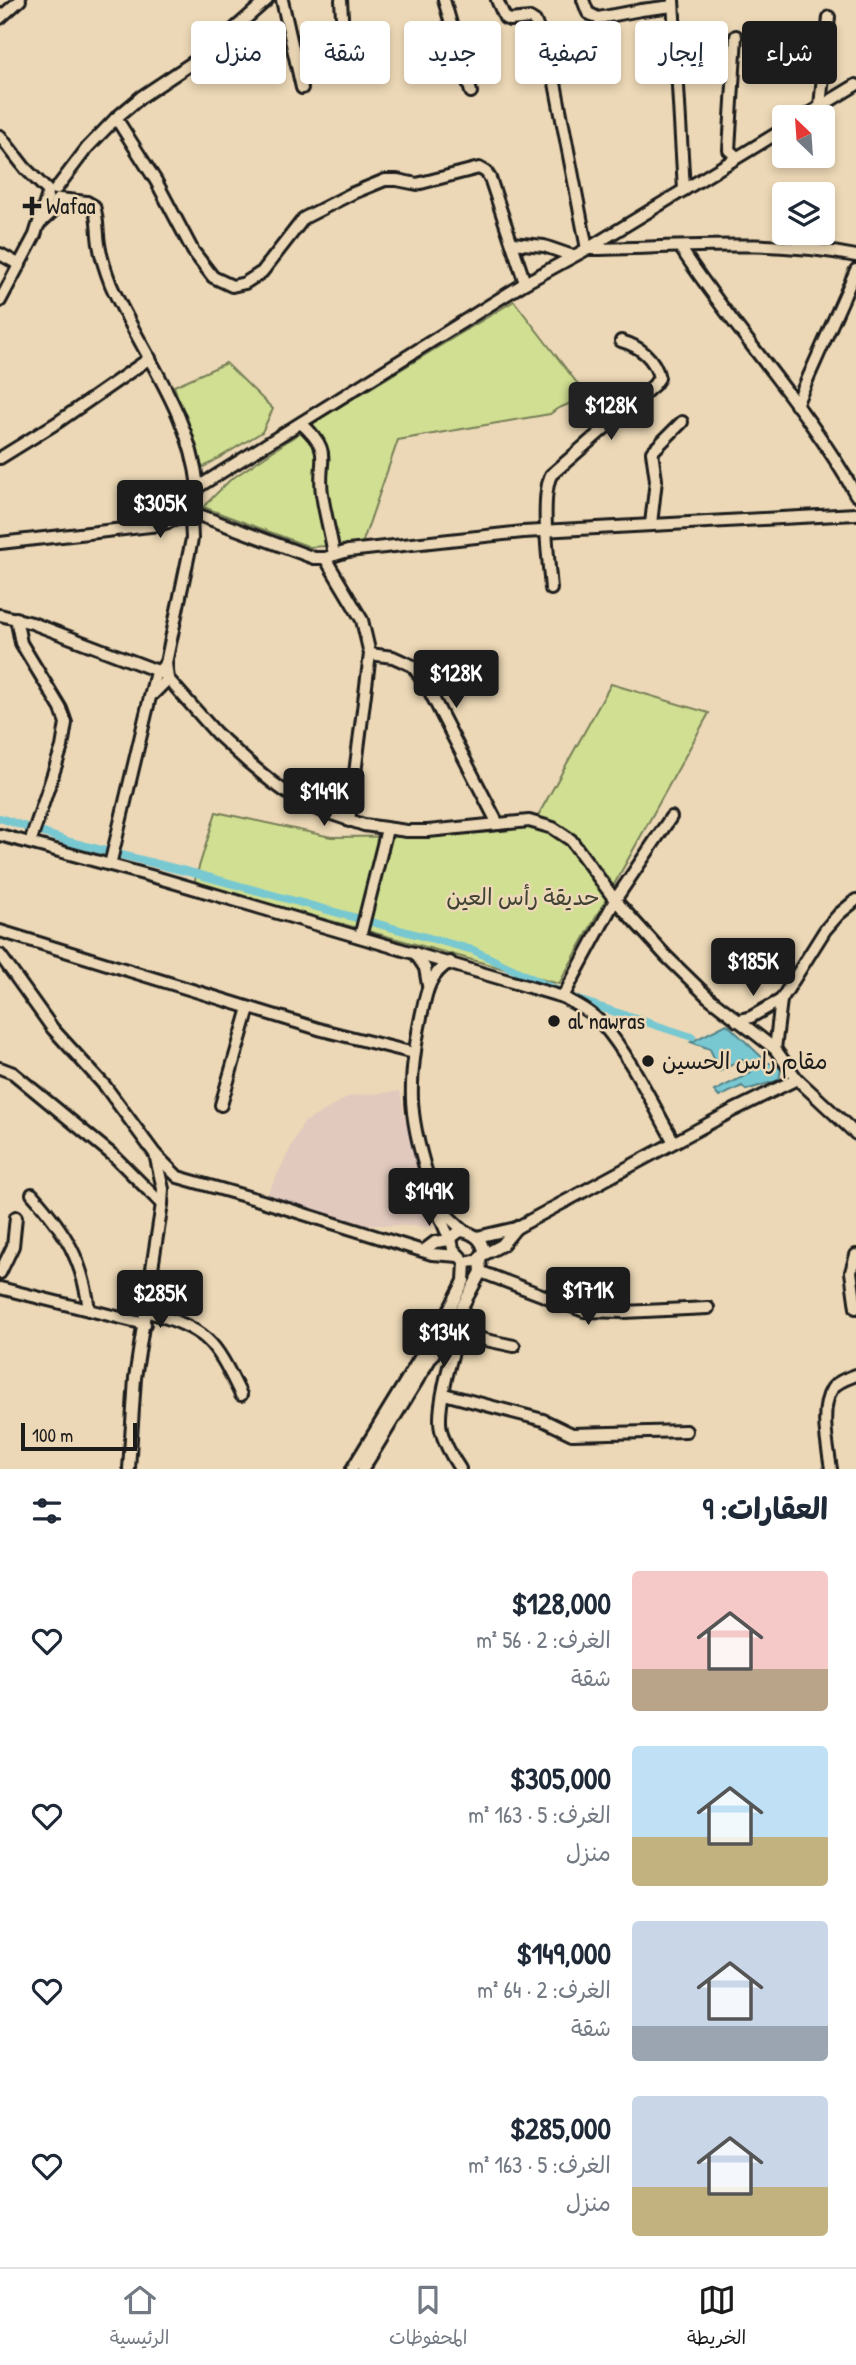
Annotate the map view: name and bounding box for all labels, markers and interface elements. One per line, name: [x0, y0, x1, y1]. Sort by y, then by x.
chip: منزل: [191, 21, 286, 84]
chip: شقة: [300, 21, 390, 84]
chip: جديد: [404, 21, 501, 84]
chip: تصفية: [515, 21, 621, 84]
chip: إيجار: [635, 21, 728, 84]
chip: شراء: [742, 21, 837, 84]
north arrow: [772, 105, 835, 168]
map controls: [772, 105, 835, 245]
button: layers: [772, 182, 835, 245]
place label: Wafaa: [46, 190, 95, 221]
marker: Wafaa: [24, 198, 40, 214]
pin: $128K: [562, 382, 660, 442]
text: $128K: [585, 389, 637, 420]
pin: $305K: [111, 480, 209, 540]
text: $305K: [133, 487, 187, 518]
pin: $128K: [407, 650, 505, 710]
text: $128K: [430, 657, 482, 688]
pin: $149K: [275, 768, 373, 828]
text: $149K: [299, 775, 349, 806]
park label: حديقة رأس العين: [446, 881, 600, 912]
pin: $185K: [704, 939, 802, 998]
text: $185K: [727, 945, 779, 976]
place label: al nawras: [568, 1005, 645, 1036]
marker: al nawras: [546, 1013, 562, 1029]
place label: مقام راس الحسين: [662, 1045, 828, 1079]
marker: مقام راس الحسين: [640, 1053, 656, 1069]
pin: $149K: [380, 1168, 478, 1228]
text: $149K: [404, 1175, 454, 1206]
pin: $171K: [539, 1268, 637, 1327]
pin: $285K: [111, 1270, 209, 1330]
text: $171K: [562, 1274, 614, 1305]
text: $285K: [133, 1277, 187, 1308]
pin: $134K: [395, 1310, 493, 1369]
text: $134K: [419, 1316, 469, 1347]
scale bar: [21, 1420, 136, 1452]
text: 100 m: [32, 1422, 73, 1448]
text: العقارات: 9: [703, 1488, 828, 1528]
icon: filters: [28, 1492, 66, 1530]
text: $128,000: [511, 1583, 611, 1623]
icon: home: [688, 1599, 772, 1683]
icon: heart: [28, 1622, 66, 1660]
text: الغرف: 2 · 56 m²: [476, 1624, 611, 1655]
text: شقة: [571, 1662, 611, 1693]
text: $305,000: [510, 1758, 611, 1798]
icon: home: [688, 1774, 772, 1858]
icon: heart: [28, 1797, 66, 1835]
text: الغرف: 5 · 163 m²: [468, 1799, 611, 1830]
text: منزل: [566, 1837, 611, 1868]
text: $149,000: [516, 1933, 611, 1973]
icon: home: [688, 1949, 772, 2033]
icon: heart: [28, 1972, 66, 2010]
text: الغرف: 2 · 64 m²: [477, 1974, 611, 2005]
text: شقة: [571, 2012, 611, 2043]
text: $285,000: [510, 2108, 611, 2148]
icon: home: [688, 2124, 772, 2208]
icon: heart: [28, 2147, 66, 2185]
text: الغرف: 5 · 163 m²: [468, 2149, 611, 2180]
text: منزل: [566, 2187, 611, 2218]
tab: الرئيسية: [110, 2281, 169, 2354]
tab: المحفوظات: [389, 2281, 467, 2354]
tab: الخريطة: [687, 2281, 746, 2354]

